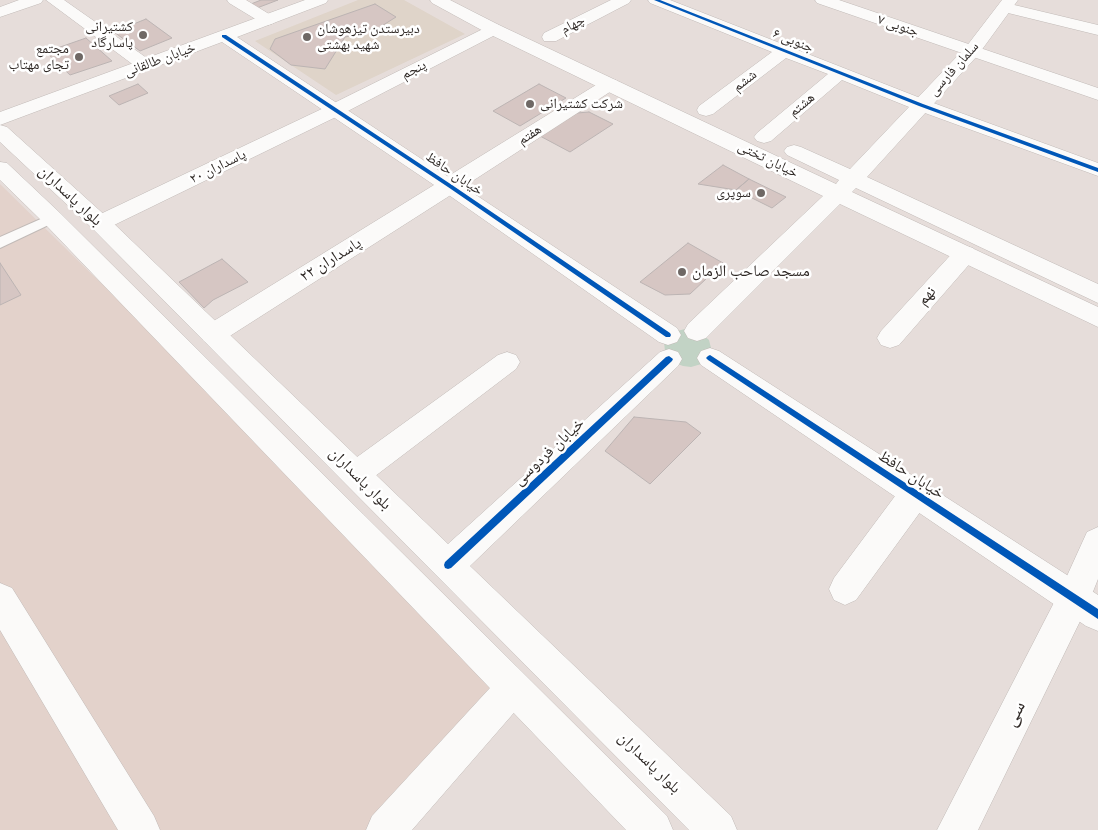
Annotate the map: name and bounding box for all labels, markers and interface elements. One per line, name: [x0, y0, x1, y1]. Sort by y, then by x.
street label: ۷ جنوبی: [875, 11, 921, 41]
street label: چهام: [558, 12, 588, 38]
place label: کشتیرانی پاسارگاد: [85, 19, 133, 52]
place label: دبیرستدن تیزهوشان شهید بهشتی: [317, 21, 420, 54]
street label: ۶ جنوبی: [770, 25, 816, 57]
marker: کشتیرانی پاسارگاد: [137, 29, 149, 41]
marker: دبیرستدن تیزهوشان شهید بهشتی: [301, 31, 313, 43]
street label: سلمان فارسی: [925, 38, 983, 100]
street label: خیابان طالقانی: [122, 39, 198, 81]
place label: مجتمع تجای مهتاب: [8, 41, 69, 74]
marker: مجتمع تجای مهتاب: [73, 51, 85, 63]
street label: پنجم: [399, 57, 429, 83]
street label: ششم: [730, 66, 760, 96]
street label: هشتم: [786, 89, 818, 121]
place label: شرکت کشتیرانی: [540, 96, 623, 112]
marker: شرکت کشتیرانی: [524, 98, 536, 110]
street label: هفتم: [515, 121, 545, 149]
street label: خیابان تختی: [735, 138, 801, 182]
street label: پاسداران ۲۰: [187, 146, 249, 188]
street label: خیابان حافظ: [422, 149, 486, 199]
street label: بلوار پاسداران: [34, 162, 106, 230]
place label: سوپری: [716, 185, 751, 201]
marker: سوپری: [755, 187, 767, 199]
street label: پاسداران ۲۲: [297, 234, 365, 286]
place label: مسجد صاحب الزمان: [692, 262, 810, 282]
marker: مسجد صاحب الزمان: [676, 266, 688, 278]
street label: نهم: [914, 283, 940, 309]
street label: خیابان فردوسی: [509, 414, 589, 490]
street label: بلوار پاسداران: [325, 444, 395, 514]
street label: خیابان حافظ: [874, 447, 948, 503]
street label: سی: [999, 697, 1031, 731]
street label: بلوار پاسداران: [613, 728, 685, 798]

